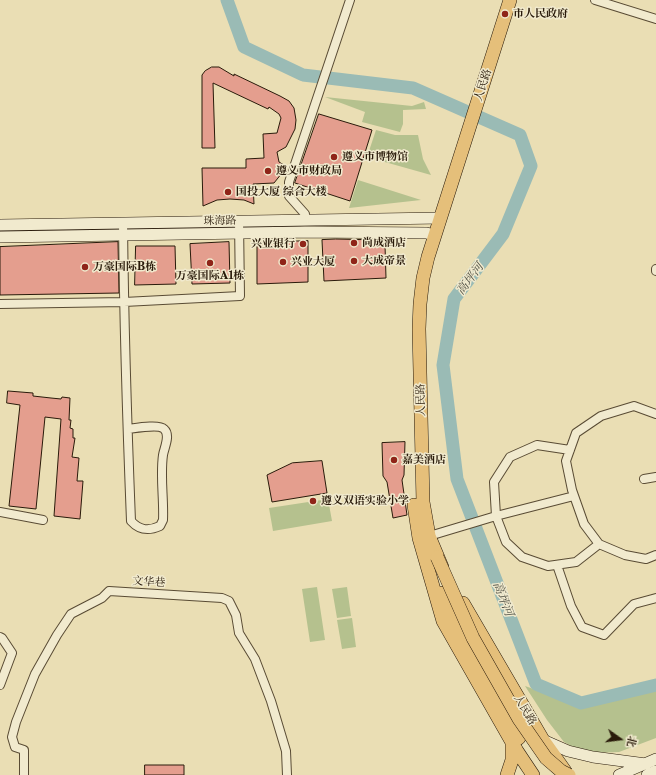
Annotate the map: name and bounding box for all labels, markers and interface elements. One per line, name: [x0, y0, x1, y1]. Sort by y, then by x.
place label: 市人民政府: [513, 7, 568, 21]
marker: 市人民政府: [500, 9, 510, 19]
street label: 人民路: [472, 67, 494, 103]
place label: 遵义市博物馆: [342, 150, 408, 164]
marker: 遵义市博物馆: [329, 152, 339, 162]
place label: 遵义市财政局: [276, 164, 342, 178]
marker: 遵义市财政局: [263, 166, 273, 176]
place label: 国投大厦 综合大楼: [236, 185, 327, 199]
marker: 国投大厦 综合大楼: [223, 187, 233, 197]
street label: 珠海路: [203, 214, 237, 228]
place label: 尚成酒店: [362, 236, 406, 250]
place label: 兴业银行: [251, 237, 295, 251]
marker: 尚成酒店: [349, 238, 359, 248]
marker: 兴业银行: [298, 239, 308, 249]
place label: 大成帝景: [362, 254, 406, 268]
place label: 兴业大厦: [291, 255, 335, 269]
marker: 大成帝景: [349, 256, 359, 266]
marker: 兴业大厦: [278, 257, 288, 267]
marker: 万豪国际A1栋: [205, 258, 215, 268]
place label: 万豪国际B栋: [93, 260, 156, 274]
water label: 高坪河: [453, 260, 487, 298]
marker: 万豪国际B栋: [80, 262, 90, 272]
place label: 万豪国际A1栋: [176, 269, 244, 283]
street label: 人民路: [414, 383, 428, 417]
place label: 嘉美酒店: [402, 453, 446, 467]
marker: 嘉美酒店: [389, 455, 399, 465]
place label: 遵义双语实验小学: [321, 494, 409, 508]
marker: 遵义双语实验小学: [308, 496, 318, 506]
street label: 文华巷: [132, 575, 166, 589]
water label: 高坪河: [490, 580, 516, 618]
street label: 人民路: [511, 692, 539, 728]
north arrow: [600, 719, 640, 759]
text: 北: [624, 735, 640, 749]

